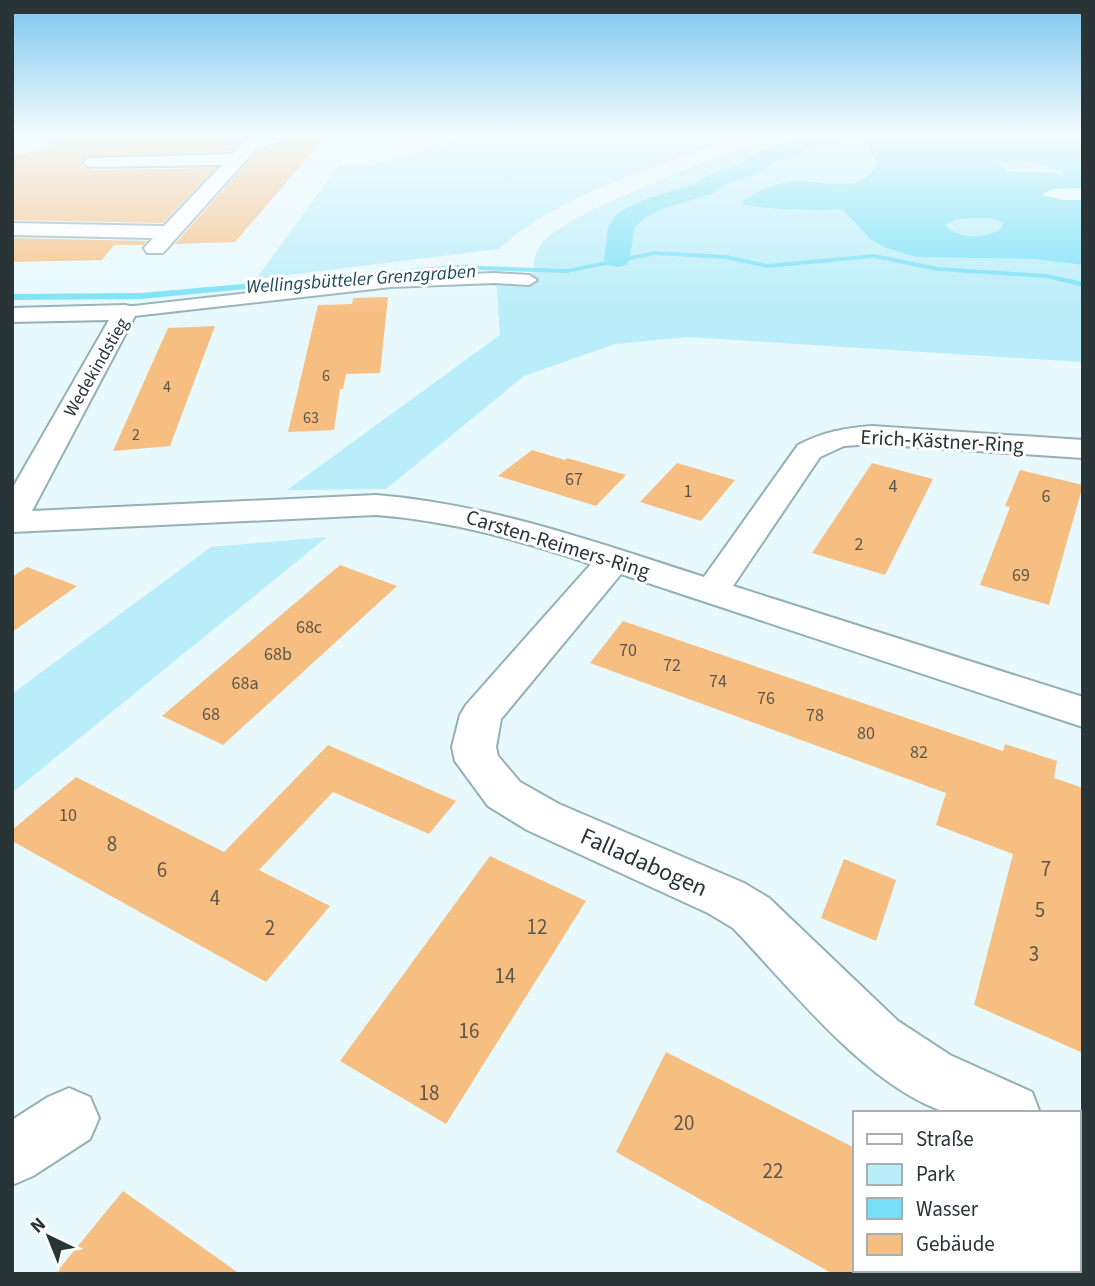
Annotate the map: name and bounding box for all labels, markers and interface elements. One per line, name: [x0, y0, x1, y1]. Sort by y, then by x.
water label: Wellingsbütteler Grenzgraben: [245, 258, 477, 301]
street label: Wedekindstieg: [58, 313, 135, 421]
house number: 6: [322, 365, 330, 387]
house number: 4: [163, 376, 171, 398]
house number: 63: [303, 407, 319, 429]
street label: Erich-Kästner-Ring: [859, 422, 1025, 460]
house number: 2: [132, 424, 140, 446]
house number: 67: [565, 467, 583, 492]
house number: 4: [889, 474, 898, 499]
house number: 1: [684, 479, 692, 504]
house number: 6: [1042, 484, 1051, 509]
street label: Carsten-Reimers-Ring: [463, 502, 654, 586]
house number: 2: [855, 532, 864, 557]
house number: 69: [1012, 563, 1030, 588]
house number: 68c: [296, 615, 322, 640]
house number: 70: [619, 638, 637, 663]
house number: 68b: [264, 642, 292, 667]
house number: 72: [663, 653, 681, 678]
house number: 74: [709, 669, 727, 694]
house number: 68a: [232, 671, 258, 696]
house number: 76: [757, 686, 775, 711]
house number: 68: [202, 702, 220, 727]
house number: 78: [806, 703, 824, 728]
house number: 80: [857, 721, 875, 746]
house number: 82: [910, 740, 928, 765]
house number: 10: [59, 803, 77, 828]
street label: Falladabogen: [575, 819, 713, 906]
house number: 8: [107, 829, 117, 859]
house number: 7: [1041, 854, 1051, 884]
house number: 6: [157, 855, 167, 885]
house number: 4: [210, 883, 220, 913]
house number: 5: [1035, 895, 1045, 925]
house number: 12: [527, 912, 547, 942]
house number: 2: [265, 913, 275, 943]
house number: 3: [1029, 939, 1039, 969]
house number: 14: [495, 961, 515, 991]
house number: 16: [459, 1016, 479, 1046]
house number: 18: [419, 1078, 439, 1108]
house number: 20: [674, 1108, 694, 1138]
legend: [853, 1111, 1081, 1272]
text: Straße: [916, 1124, 974, 1154]
house number: 22: [763, 1156, 783, 1186]
text: Park: [916, 1159, 956, 1189]
text: Wasser: [916, 1194, 979, 1224]
north arrow: [14, 1202, 84, 1272]
text: N: [25, 1211, 52, 1240]
text: Gebäude: [916, 1229, 995, 1259]

